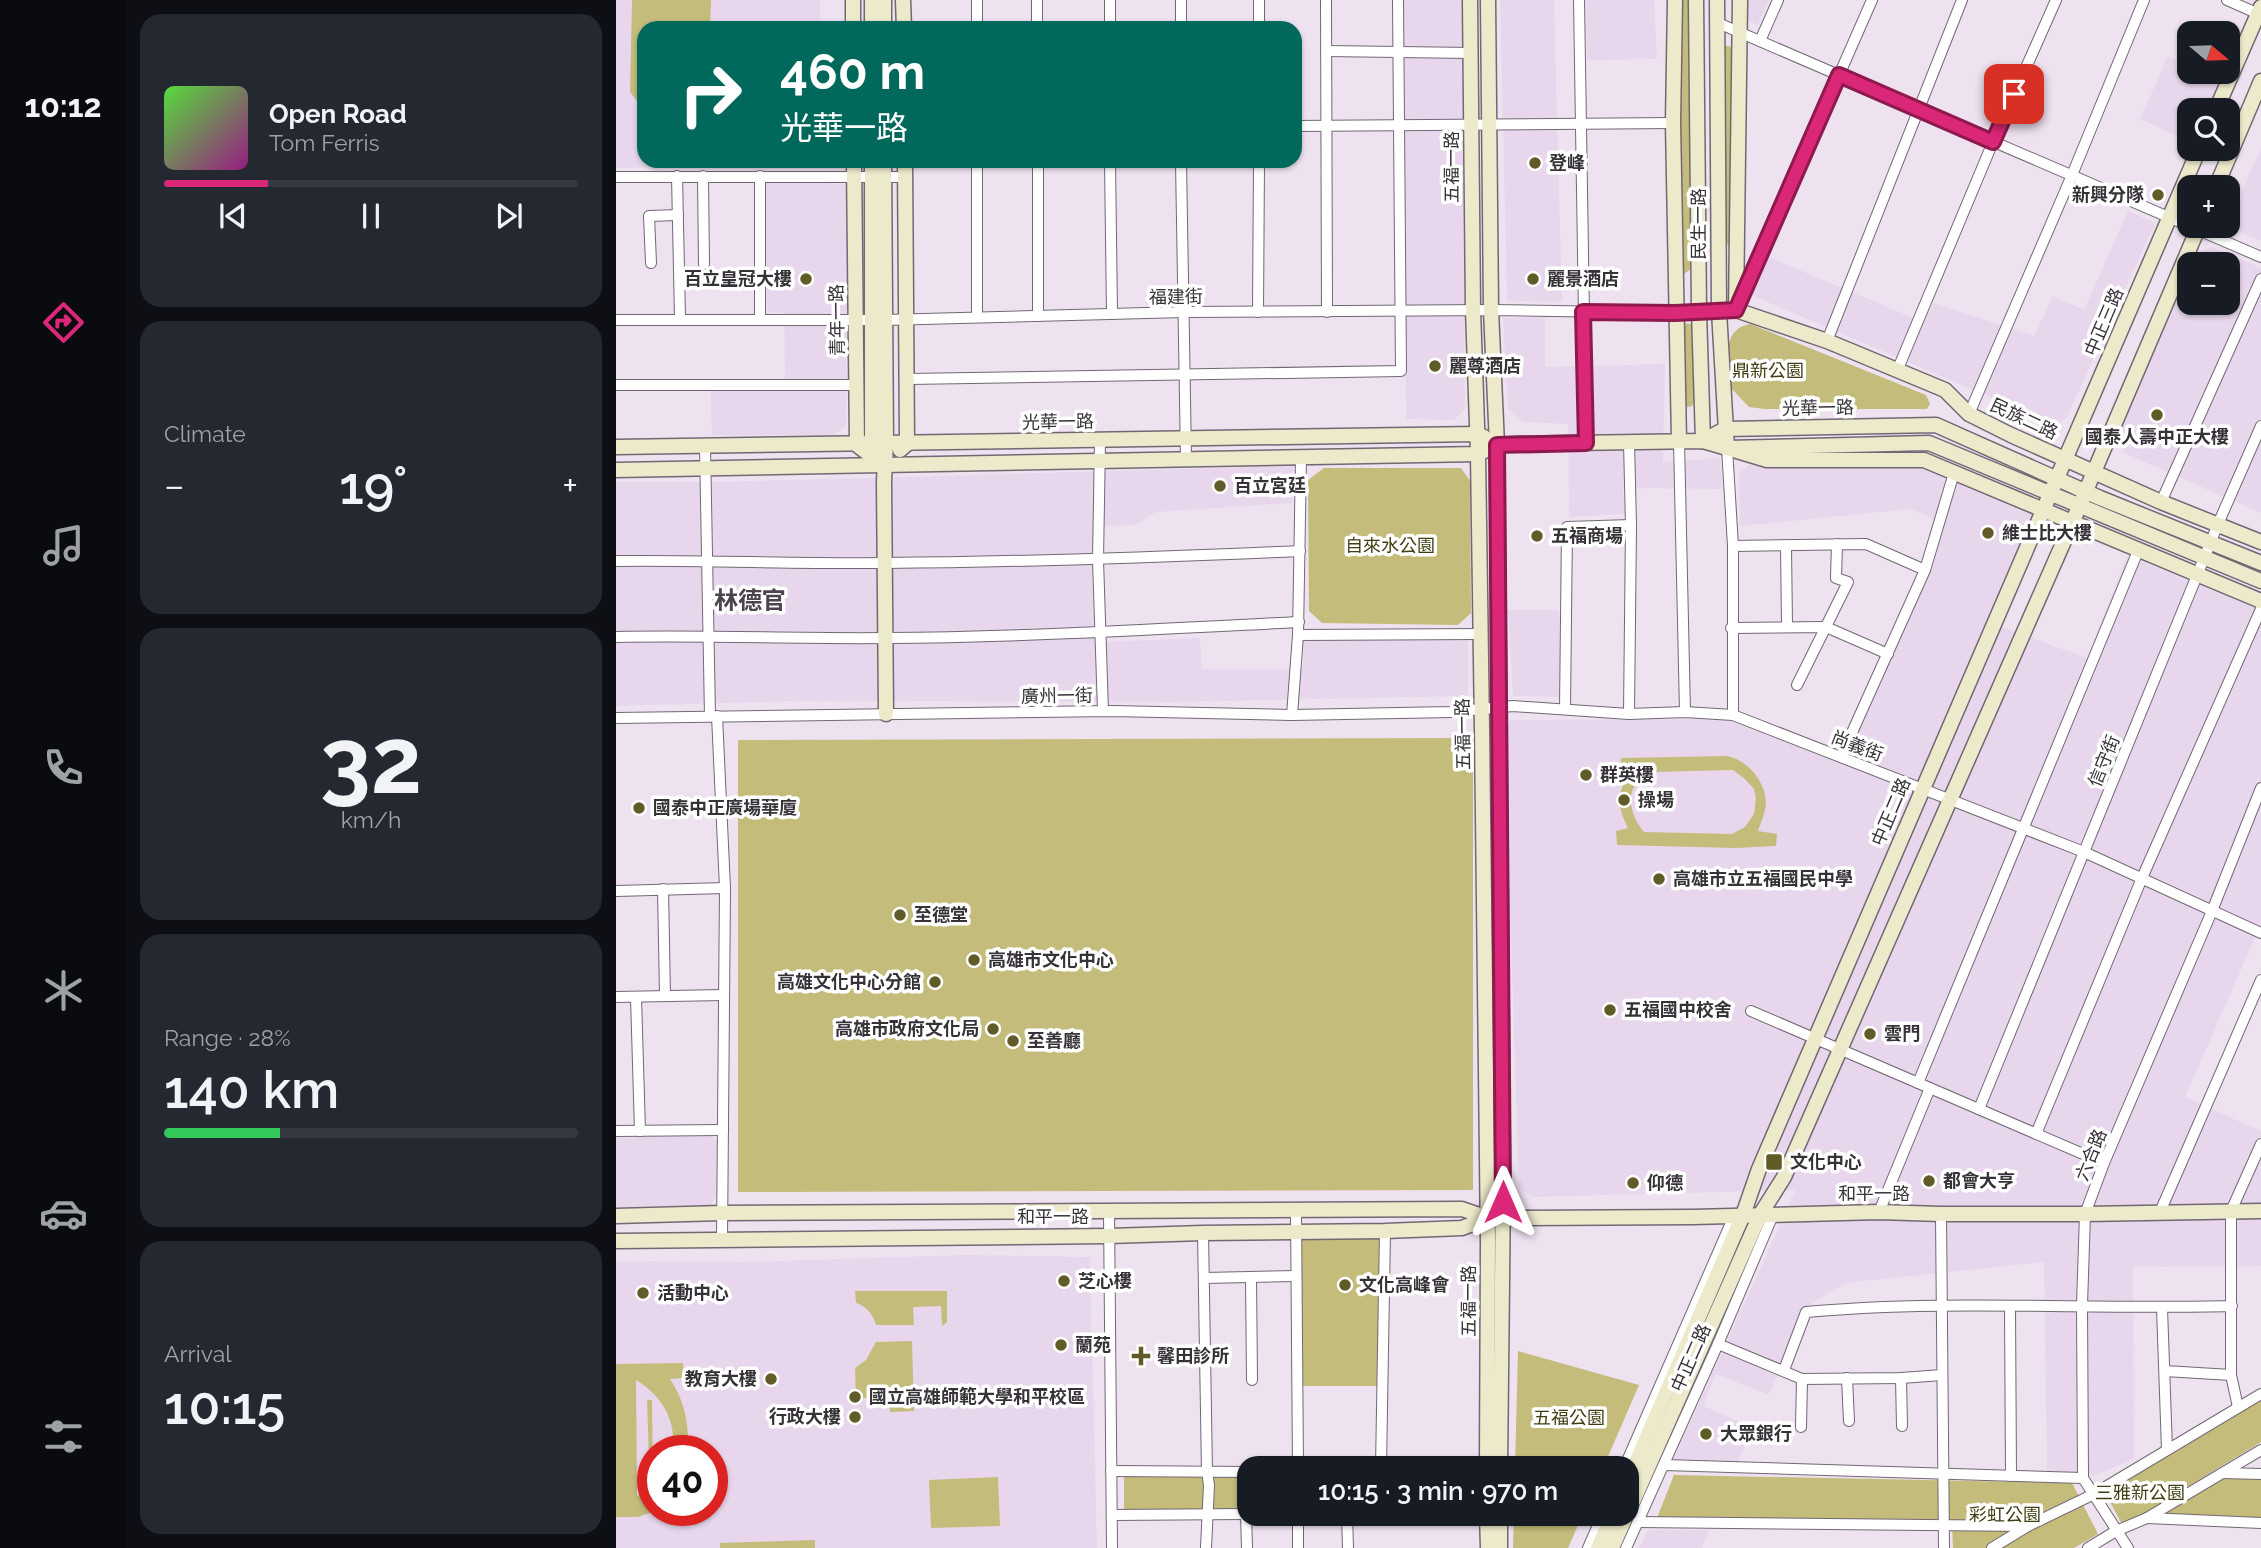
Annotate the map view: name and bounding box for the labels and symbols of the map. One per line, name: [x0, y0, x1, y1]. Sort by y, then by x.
north arrow: [2177, 21, 2240, 84]
pin: [1984, 64, 2044, 124]
street label: 五福一路: [1441, 131, 1462, 203]
place label: 登峰: [1549, 152, 1585, 173]
marker: 登峰: [1527, 155, 1543, 171]
place label: 新興分隊: [2072, 184, 2144, 205]
marker: 新興分隊: [2150, 187, 2166, 203]
street label: 民生一路: [1688, 188, 1709, 260]
place label: 百立皇冠大樓: [684, 268, 792, 289]
place label: 麗景酒店: [1547, 268, 1619, 289]
marker: 百立皇冠大樓: [798, 271, 814, 287]
marker: 麗景酒店: [1525, 271, 1541, 287]
street label: 青年一路: [825, 284, 848, 356]
street label: 中正三路: [2080, 285, 2127, 359]
street label: 福建街: [1149, 286, 1203, 307]
place label: 麗尊酒店: [1449, 355, 1521, 376]
marker: 麗尊酒店: [1427, 358, 1443, 374]
park label: 鼎新公園: [1732, 360, 1804, 381]
street label: 民族二路: [1987, 394, 2061, 443]
street label: 光華一路: [1782, 396, 1854, 419]
marker: 國泰人壽中正大樓: [2149, 407, 2165, 423]
street label: 光華一路: [1022, 410, 1094, 433]
place label: 國泰人壽中正大樓: [2085, 426, 2229, 447]
place label: 百立宮廷: [1234, 475, 1306, 496]
marker: 百立宮廷: [1212, 478, 1228, 494]
place label: 維士比大樓: [2002, 522, 2092, 543]
place label: 五福商場: [1551, 525, 1623, 546]
marker: 維士比大樓: [1980, 525, 1996, 541]
marker: 五福商場: [1529, 528, 1545, 544]
park label: 自來水公園: [1345, 535, 1435, 556]
district label: 林德官: [714, 586, 786, 615]
street label: 廣州一街: [1021, 684, 1093, 707]
street label: 五福一路: [1451, 698, 1474, 770]
street label: 尚義街: [1828, 726, 1886, 765]
street label: 信守街: [2084, 732, 2123, 790]
place label: 群英樓: [1600, 764, 1654, 785]
marker: 群英樓: [1578, 767, 1594, 783]
street label: 中正二路: [1867, 775, 1914, 849]
place label: 操場: [1638, 789, 1674, 810]
marker: 操場: [1616, 792, 1632, 808]
place label: 國泰中正廣場華廈: [653, 797, 797, 818]
marker: 國泰中正廣場華廈: [631, 800, 647, 816]
place label: 高雄市立五福國民中學: [1673, 868, 1853, 889]
marker: 高雄市立五福國民中學: [1651, 871, 1667, 887]
place label: 至德堂: [914, 904, 968, 925]
marker: 至德堂: [892, 907, 908, 923]
place label: 高雄市文化中心: [988, 949, 1114, 970]
marker: 高雄市文化中心: [966, 952, 982, 968]
place label: 高雄文化中心分館: [777, 971, 921, 992]
marker: 高雄文化中心分館: [927, 974, 943, 990]
place label: 五福國中校舍: [1624, 999, 1732, 1020]
marker: 五福國中校舍: [1602, 1002, 1618, 1018]
place label: 高雄市政府文化局: [835, 1018, 979, 1039]
marker: 高雄市政府文化局: [985, 1021, 1001, 1037]
place label: 雲門: [1884, 1023, 1920, 1044]
marker: 雲門: [1862, 1026, 1878, 1042]
place label: 至善廳: [1027, 1030, 1081, 1051]
marker: 至善廳: [1005, 1033, 1021, 1049]
street label: 六合路: [2071, 1126, 2110, 1184]
place label: 文化中心: [1790, 1151, 1862, 1172]
marker: 文化中心: [1764, 1152, 1784, 1172]
position arrow: [1466, 1165, 1540, 1239]
place label: 都會大亨: [1943, 1170, 2015, 1191]
place label: 仰德: [1647, 1172, 1683, 1193]
marker: 都會大亨: [1921, 1173, 1937, 1189]
marker: 仰德: [1625, 1175, 1641, 1191]
street label: 和平一路: [1838, 1183, 1910, 1204]
street label: 和平一路: [1017, 1206, 1089, 1227]
street label: 五福一路: [1458, 1265, 1479, 1337]
place label: 芝心樓: [1078, 1270, 1132, 1291]
marker: 芝心樓: [1056, 1273, 1072, 1289]
place label: 文化高峰會: [1359, 1274, 1450, 1295]
marker: 文化高峰會: [1337, 1277, 1353, 1293]
place label: 活動中心: [657, 1282, 729, 1303]
marker: 活動中心: [635, 1285, 651, 1301]
street label: 中正二路: [1666, 1321, 1715, 1395]
place label: 蘭苑: [1075, 1334, 1111, 1355]
marker: 蘭苑: [1053, 1337, 1069, 1353]
place label: 馨田診所: [1157, 1345, 1229, 1366]
marker: 馨田診所: [1131, 1346, 1151, 1366]
place label: 教育大樓: [685, 1368, 757, 1389]
marker: 教育大樓: [763, 1371, 779, 1387]
place label: 國立高雄師範大學和平校區: [869, 1386, 1085, 1407]
marker: 國立高雄師範大學和平校區: [847, 1389, 863, 1405]
place label: 行政大樓: [769, 1406, 841, 1427]
park label: 五福公園: [1533, 1407, 1605, 1428]
marker: 行政大樓: [847, 1409, 863, 1425]
place label: 大眾銀行: [1720, 1423, 1792, 1444]
marker: 大眾銀行: [1698, 1426, 1714, 1442]
speed limit sign: 40: [637, 1435, 728, 1526]
park label: 三雅新公園: [2095, 1482, 2185, 1503]
park label: 彩虹公園: [1969, 1504, 2041, 1525]

